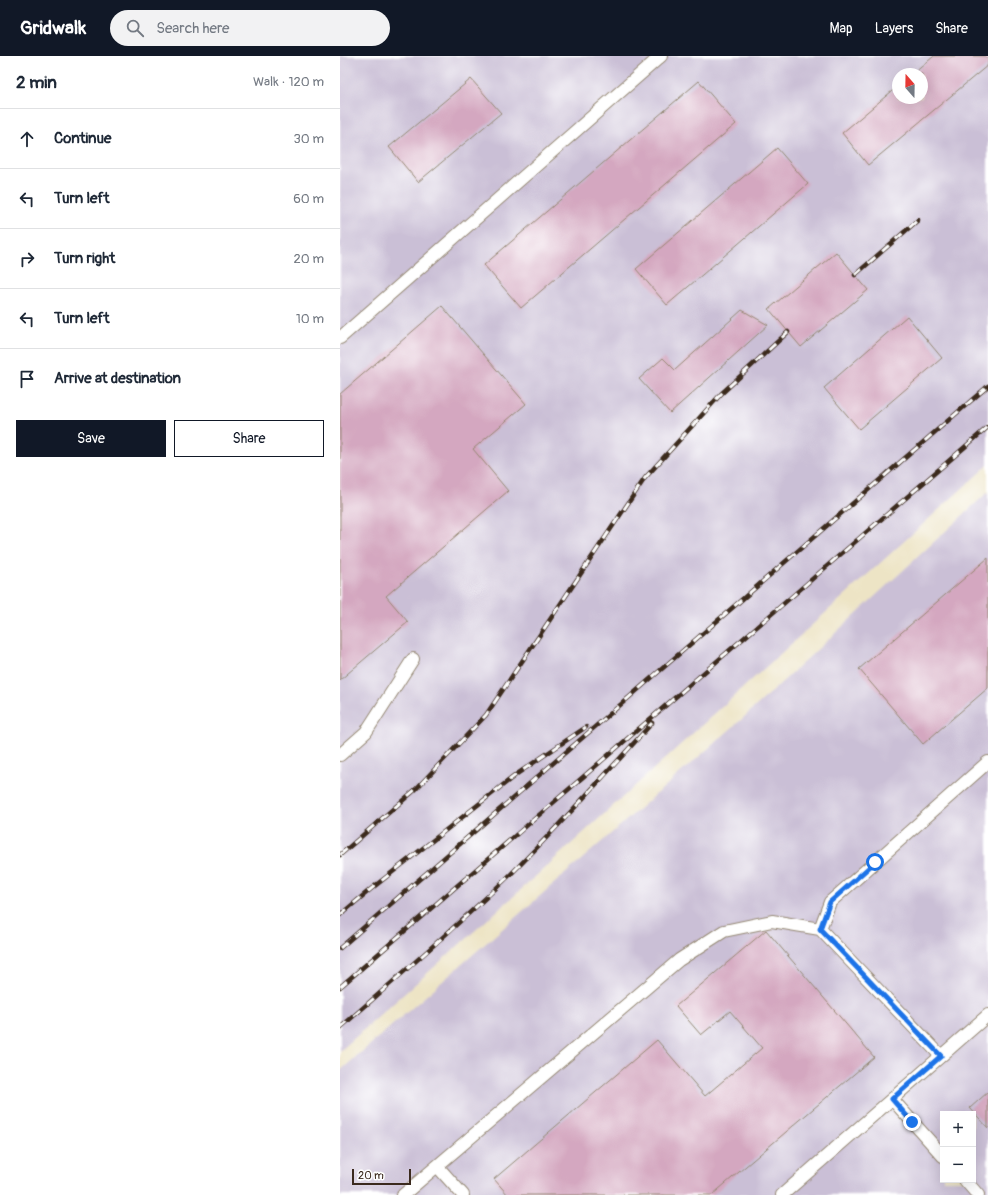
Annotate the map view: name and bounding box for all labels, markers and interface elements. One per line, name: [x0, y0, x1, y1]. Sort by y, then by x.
search box: [110, 10, 390, 46]
text: Gridwalk: [20, 16, 86, 40]
icon: search: [124, 17, 146, 39]
text: Search here: [156, 19, 229, 38]
text: Map: [830, 20, 853, 37]
text: Layers: [875, 20, 913, 37]
text: Share: [935, 20, 968, 37]
north arrow: [892, 68, 928, 104]
text: 2 min: [16, 72, 57, 93]
text: Walk · 120 m: [253, 74, 324, 90]
icon: ahead: [16, 128, 38, 150]
text: Continue: [54, 129, 112, 148]
text: 30 m: [294, 131, 324, 147]
icon: left: [16, 188, 38, 210]
text: Turn left: [54, 189, 110, 208]
text: 60 m: [293, 191, 324, 207]
icon: right: [16, 248, 38, 270]
text: Turn right: [54, 249, 115, 268]
text: 20 m: [293, 251, 324, 267]
icon: left: [16, 308, 38, 330]
text: Turn left: [54, 309, 110, 328]
text: 10 m: [296, 311, 324, 327]
icon: arrive: [16, 368, 38, 390]
text: Arrive at destination: [54, 369, 181, 388]
button: Save: [16, 420, 166, 457]
button: Share: [174, 420, 324, 457]
route start: [866, 853, 884, 871]
map controls: [940, 1111, 976, 1183]
button: +: [940, 1111, 976, 1147]
route end: [903, 1113, 921, 1131]
button: −: [940, 1147, 976, 1183]
scale bar: [352, 1167, 411, 1186]
text: 20 m: [358, 1169, 384, 1182]

